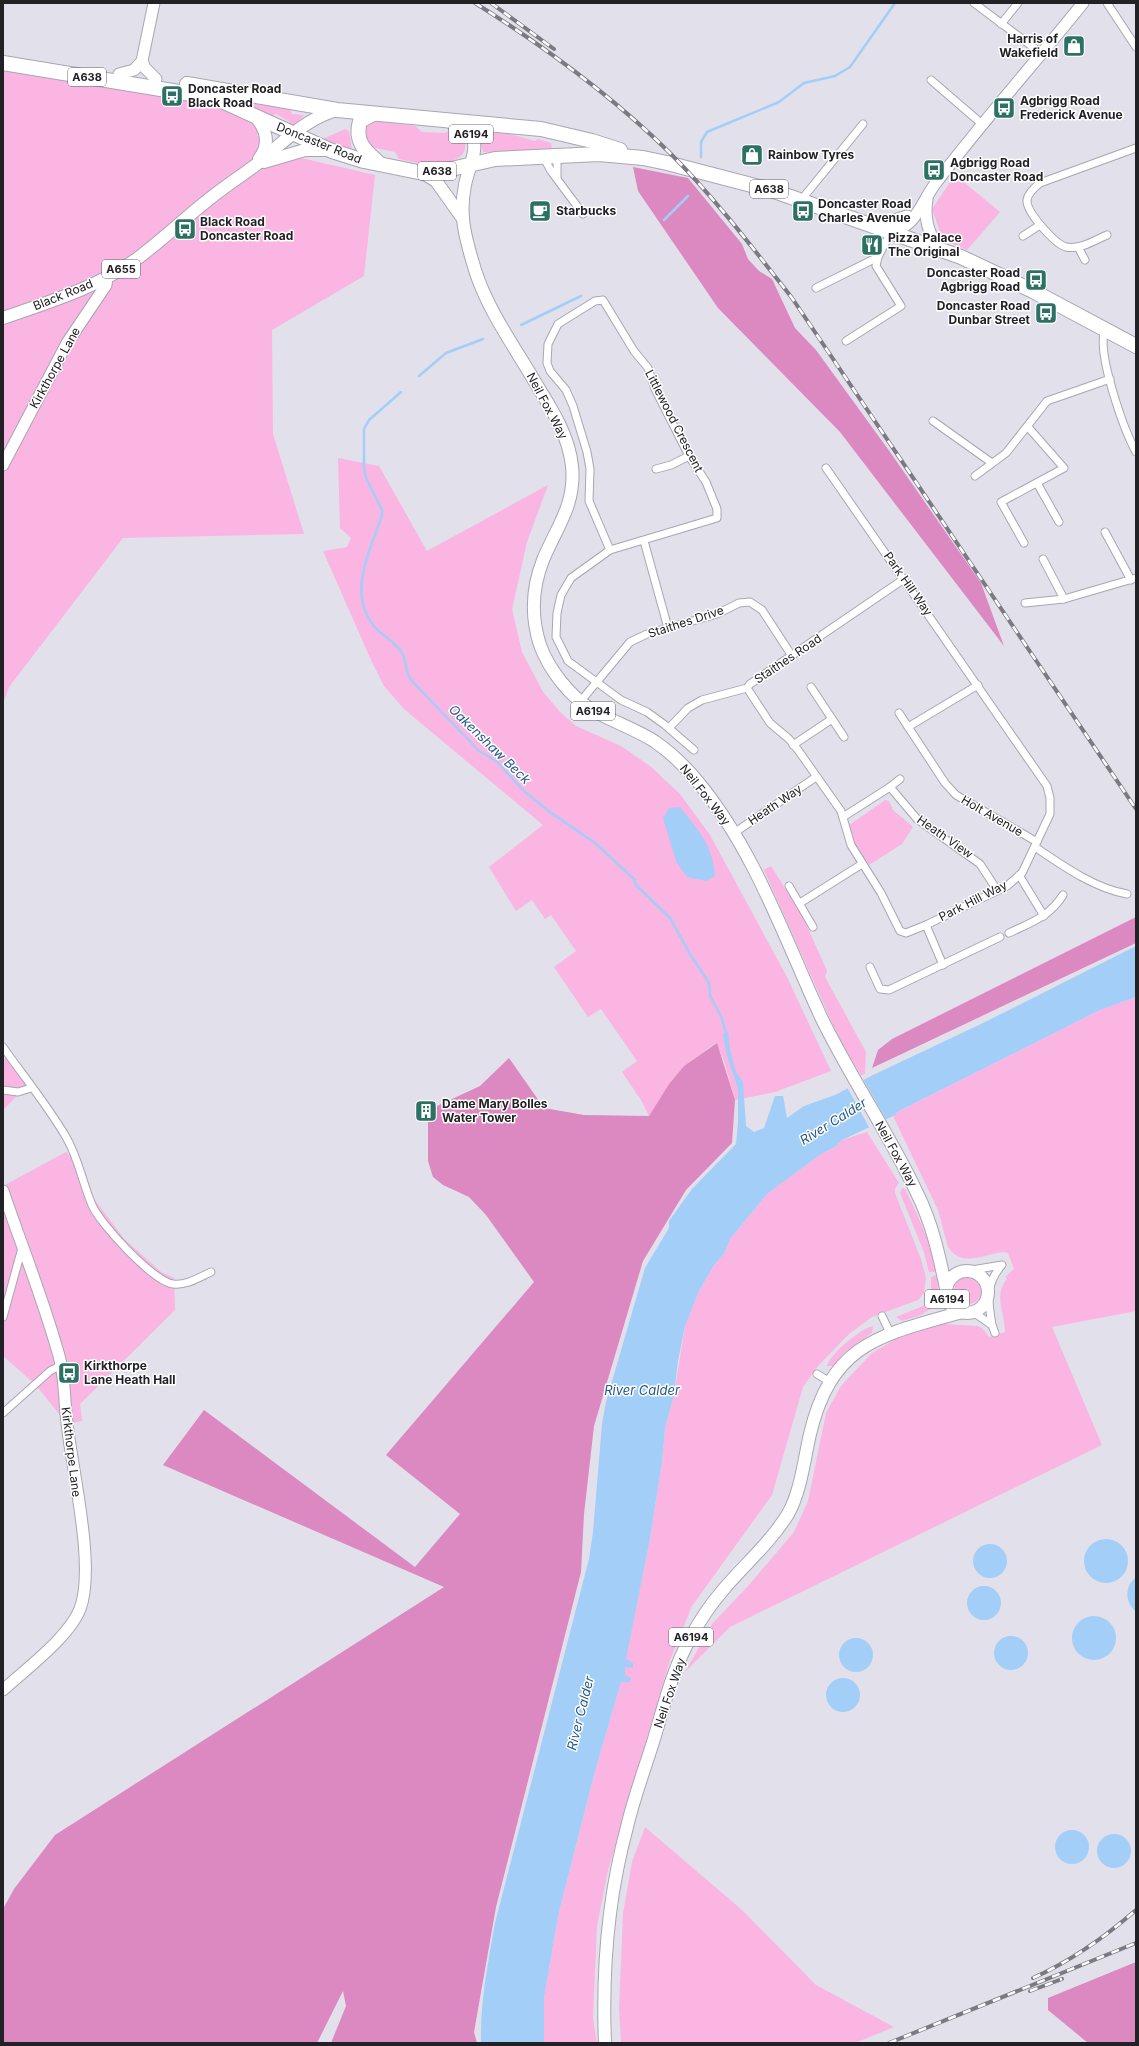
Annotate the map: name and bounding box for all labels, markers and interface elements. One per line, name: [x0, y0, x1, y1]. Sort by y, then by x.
place label: Harris of Wakefield: [999, 31, 1058, 60]
shop icon: Harris of Wakefield: [1061, 33, 1087, 59]
road number: A638: [68, 68, 106, 86]
place label: Doncaster Road Black Road: [188, 81, 281, 110]
bus stop icon: Doncaster Road Black Road: [159, 83, 185, 109]
place label: Agbrigg Road Frederick Avenue: [1020, 93, 1123, 122]
bus stop icon: Agbrigg Road Frederick Avenue: [991, 95, 1017, 121]
street label: Doncaster Road: [274, 119, 364, 166]
road number: A6194: [449, 125, 493, 143]
shop icon: Rainbow Tyres: [739, 142, 765, 168]
place label: Rainbow Tyres: [768, 147, 855, 162]
place label: Agbrigg Road Doncaster Road: [950, 155, 1043, 184]
bus stop icon: Agbrigg Road Doncaster Road: [921, 157, 947, 183]
road number: A638: [418, 162, 456, 180]
road number: A638: [750, 180, 788, 198]
place label: Doncaster Road Charles Avenue: [818, 196, 911, 225]
cafe icon: Starbucks: [527, 198, 553, 224]
bus stop icon: Doncaster Road Charles Avenue: [790, 198, 816, 224]
place label: Starbucks: [556, 203, 616, 218]
place label: Black Road Doncaster Road: [200, 214, 293, 243]
bus stop icon: Black Road Doncaster Road: [172, 216, 198, 242]
place label: Pizza Palace The Original: [888, 230, 962, 259]
restaurant icon: Pizza Palace The Original: [859, 232, 885, 258]
road number: A655: [102, 260, 140, 278]
place label: Doncaster Road Agbrigg Road: [927, 265, 1020, 294]
bus stop icon: Doncaster Road Agbrigg Road: [1023, 267, 1049, 293]
street label: Black Road: [31, 276, 95, 313]
place label: Doncaster Road Dunbar Street: [937, 298, 1031, 327]
bus stop icon: Doncaster Road Dunbar Street: [1033, 300, 1059, 326]
street label: Kirkthorpe Lane: [26, 324, 83, 411]
street label: Littlewood Crescent: [642, 367, 707, 475]
street label: Neil Fox Way: [524, 370, 571, 442]
street label: Park Hill Way: [881, 549, 936, 619]
street label: Staithes Drive: [646, 602, 726, 641]
street label: Staithes Road: [751, 631, 824, 687]
water label: Oakenshaw Beck: [446, 701, 535, 788]
road number: A6194: [571, 702, 615, 720]
street label: Neil Fox Way: [677, 761, 734, 828]
street label: Heath Way: [745, 781, 805, 828]
street label: Holt Avenue: [959, 792, 1026, 839]
street label: Heath View: [914, 812, 976, 861]
street label: Park Hill Way: [936, 877, 1010, 924]
water label: River Calder: [797, 1094, 870, 1148]
place label: Dame Mary Bolles Water Tower: [442, 1096, 548, 1125]
building icon: Dame Mary Bolles Water Tower: [413, 1098, 439, 1124]
street label: Neil Fox Way: [872, 1118, 921, 1190]
road number: A6194: [925, 1290, 969, 1308]
place label: Kirkthorpe Lane Heath Hall: [84, 1358, 176, 1387]
bus stop icon: Kirkthorpe Lane Heath Hall: [56, 1360, 82, 1386]
water label: River Calder: [604, 1382, 681, 1398]
street label: Kirkthorpe Lane: [59, 1406, 84, 1498]
road number: A6194: [669, 1628, 713, 1646]
street label: Neil Fox Way: [651, 1656, 689, 1730]
water label: River Calder: [563, 1673, 597, 1752]

